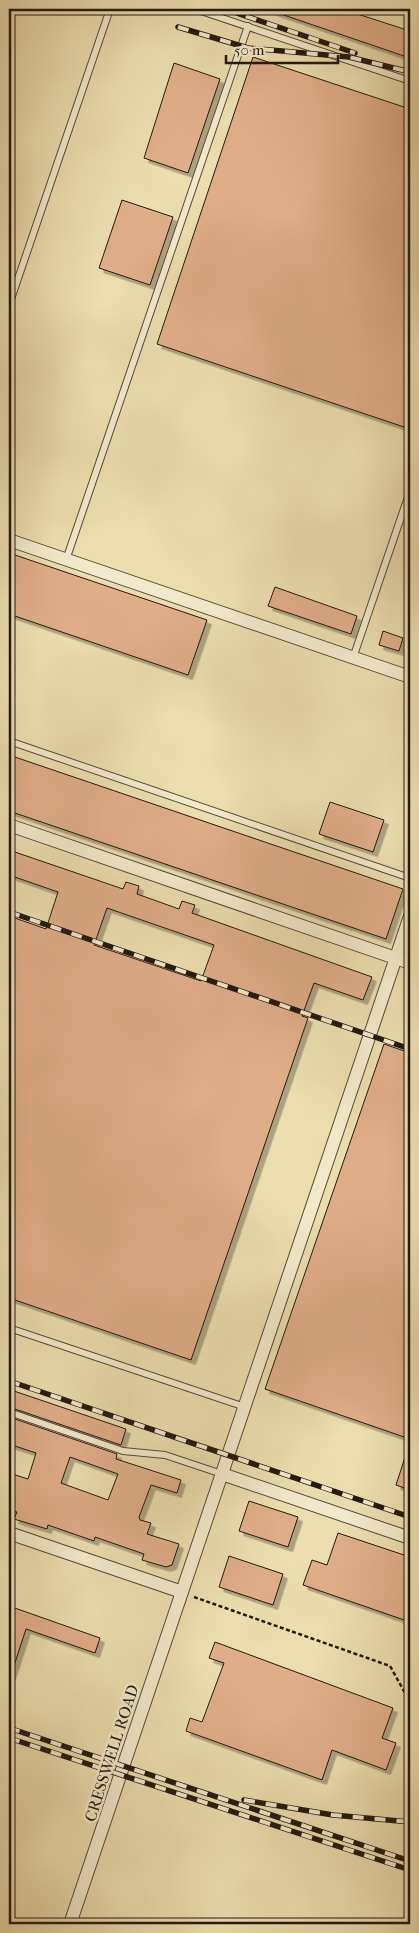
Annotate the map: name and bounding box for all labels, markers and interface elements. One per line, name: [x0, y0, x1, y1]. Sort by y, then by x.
scale bar: [226, 32, 339, 64]
text: 50 m: [234, 41, 265, 59]
street label: CRESSWELL ROAD: [80, 1682, 143, 1824]

